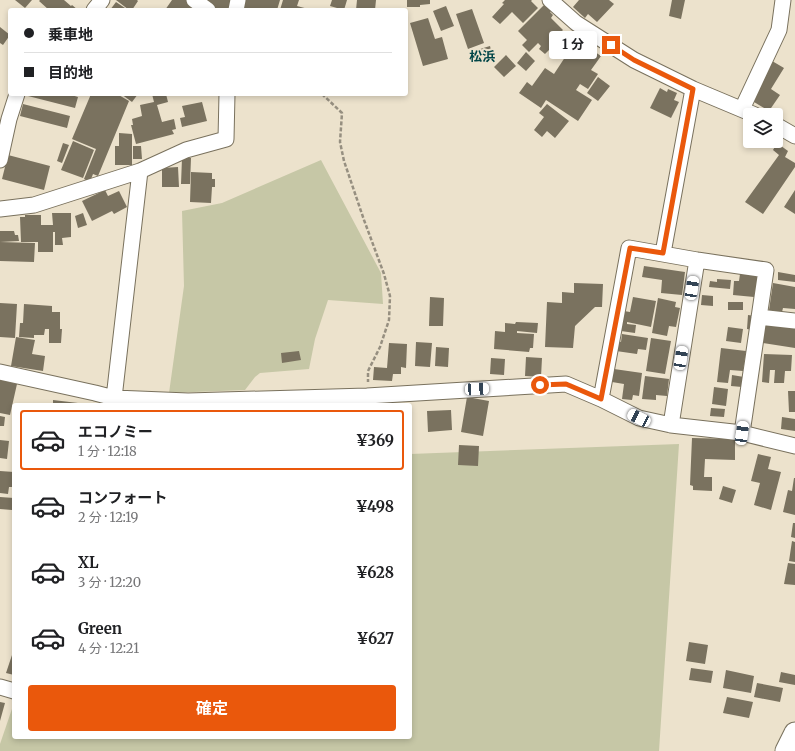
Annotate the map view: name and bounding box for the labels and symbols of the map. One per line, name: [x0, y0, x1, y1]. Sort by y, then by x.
callout: 1 分: [549, 31, 597, 59]
route end: [602, 36, 620, 54]
district label: 松浜: [469, 48, 495, 65]
car: [684, 275, 700, 301]
car: [673, 345, 689, 371]
route start: [531, 376, 549, 394]
car: [465, 382, 489, 396]
car: [626, 407, 652, 429]
car: [734, 420, 750, 446]

